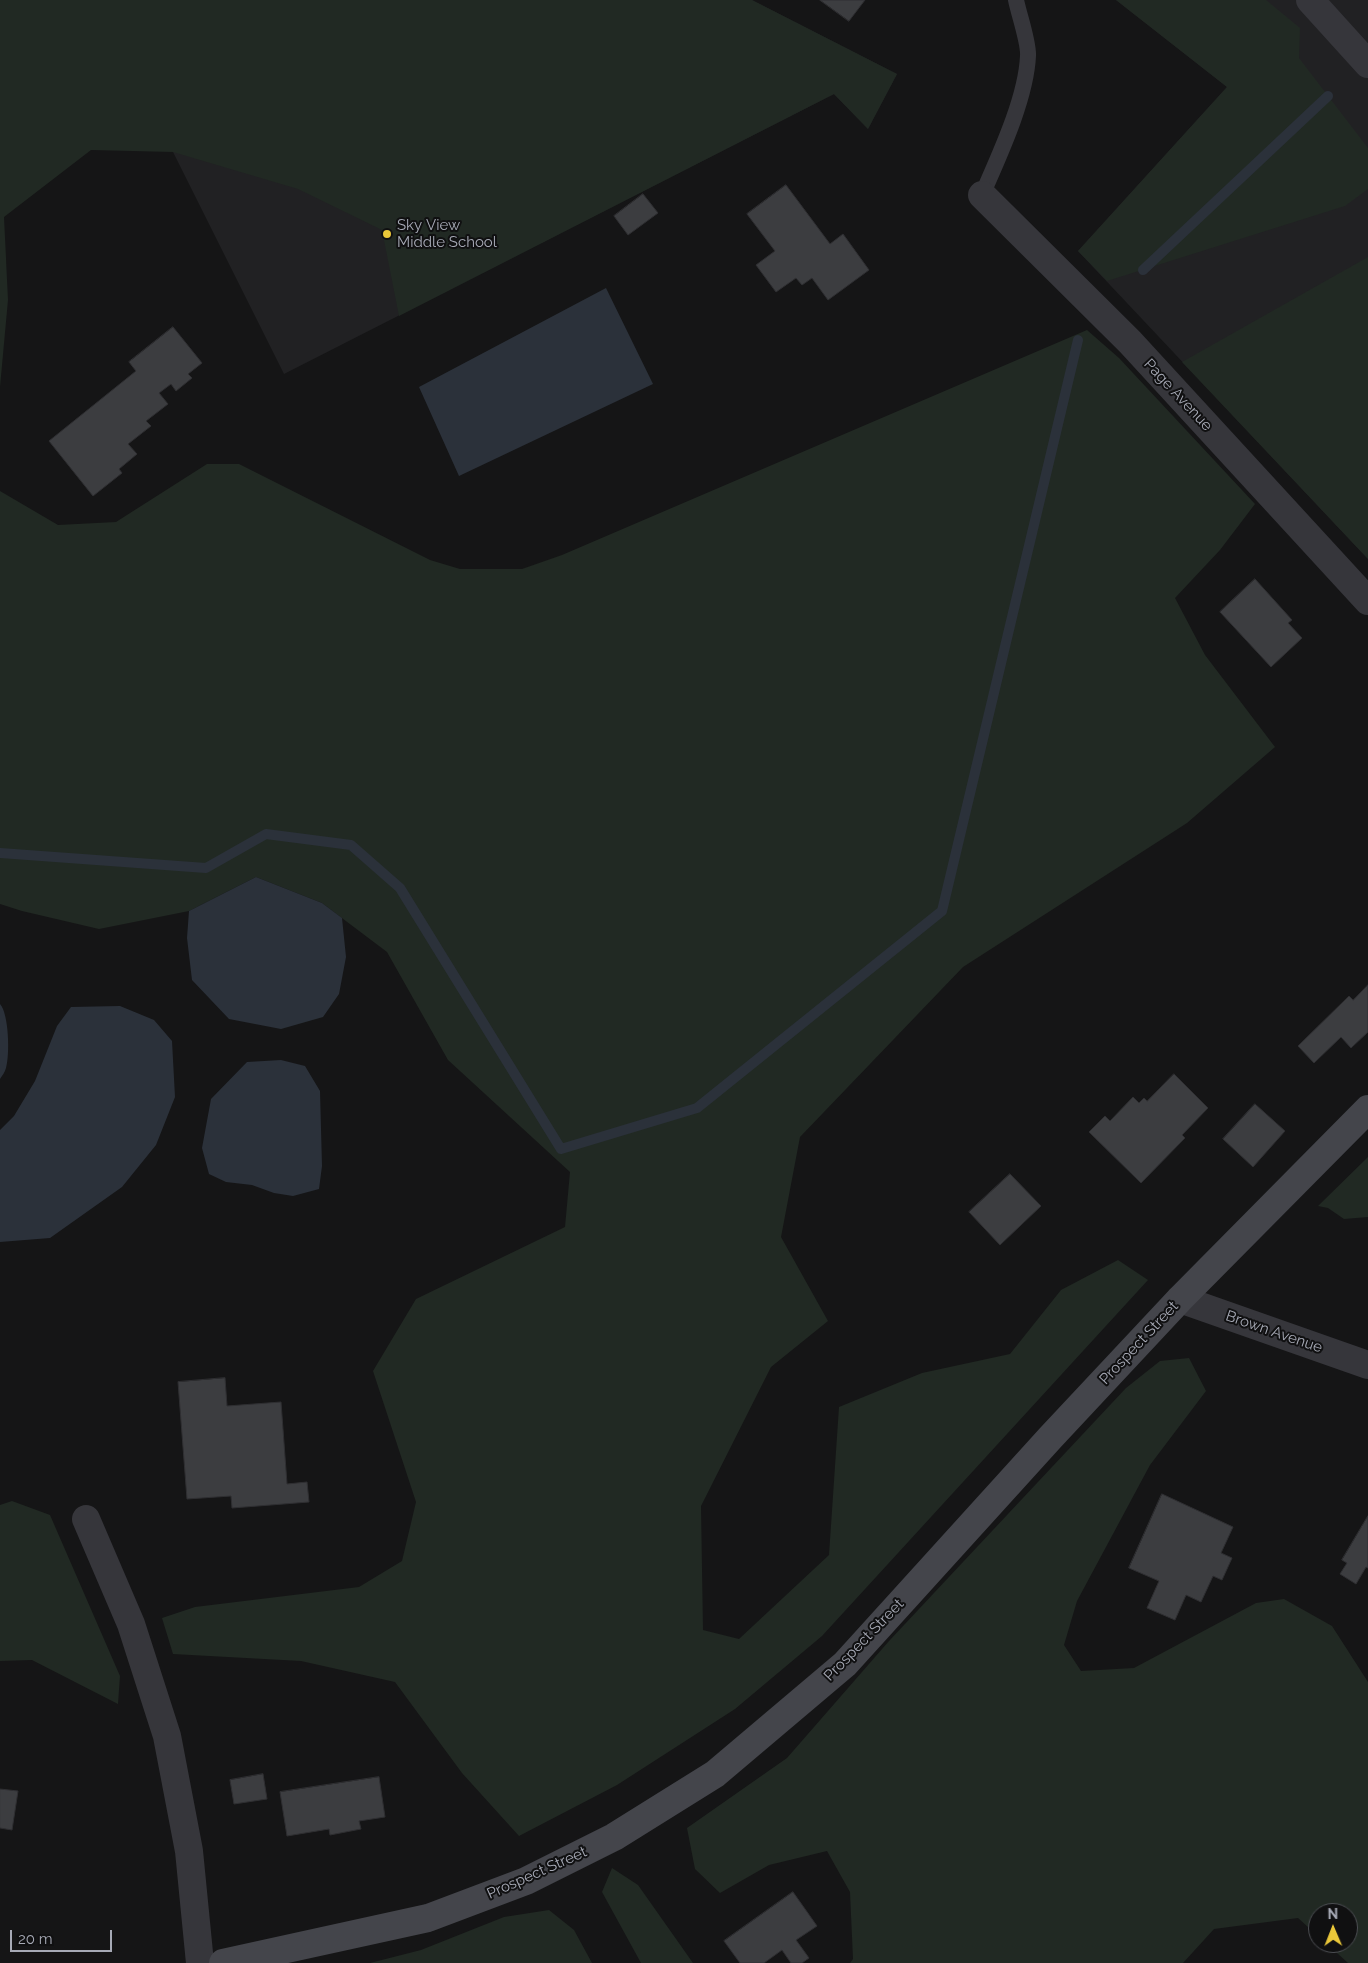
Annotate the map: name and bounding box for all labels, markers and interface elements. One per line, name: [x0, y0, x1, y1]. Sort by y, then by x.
place label: Sky View Middle School: [397, 216, 497, 251]
marker: Sky View Middle School: [381, 228, 393, 240]
street label: Page Avenue: [1140, 355, 1216, 435]
street label: Prospect Street: [1096, 1298, 1182, 1388]
street label: Brown Avenue: [1223, 1307, 1325, 1357]
street label: Prospect Street: [820, 1595, 908, 1685]
street label: Prospect Street: [484, 1843, 590, 1903]
north arrow: [1308, 1903, 1358, 1953]
text: N: [1327, 1906, 1338, 1922]
scale bar: [12, 1920, 115, 1952]
text: 20 m: [18, 1930, 53, 1948]

